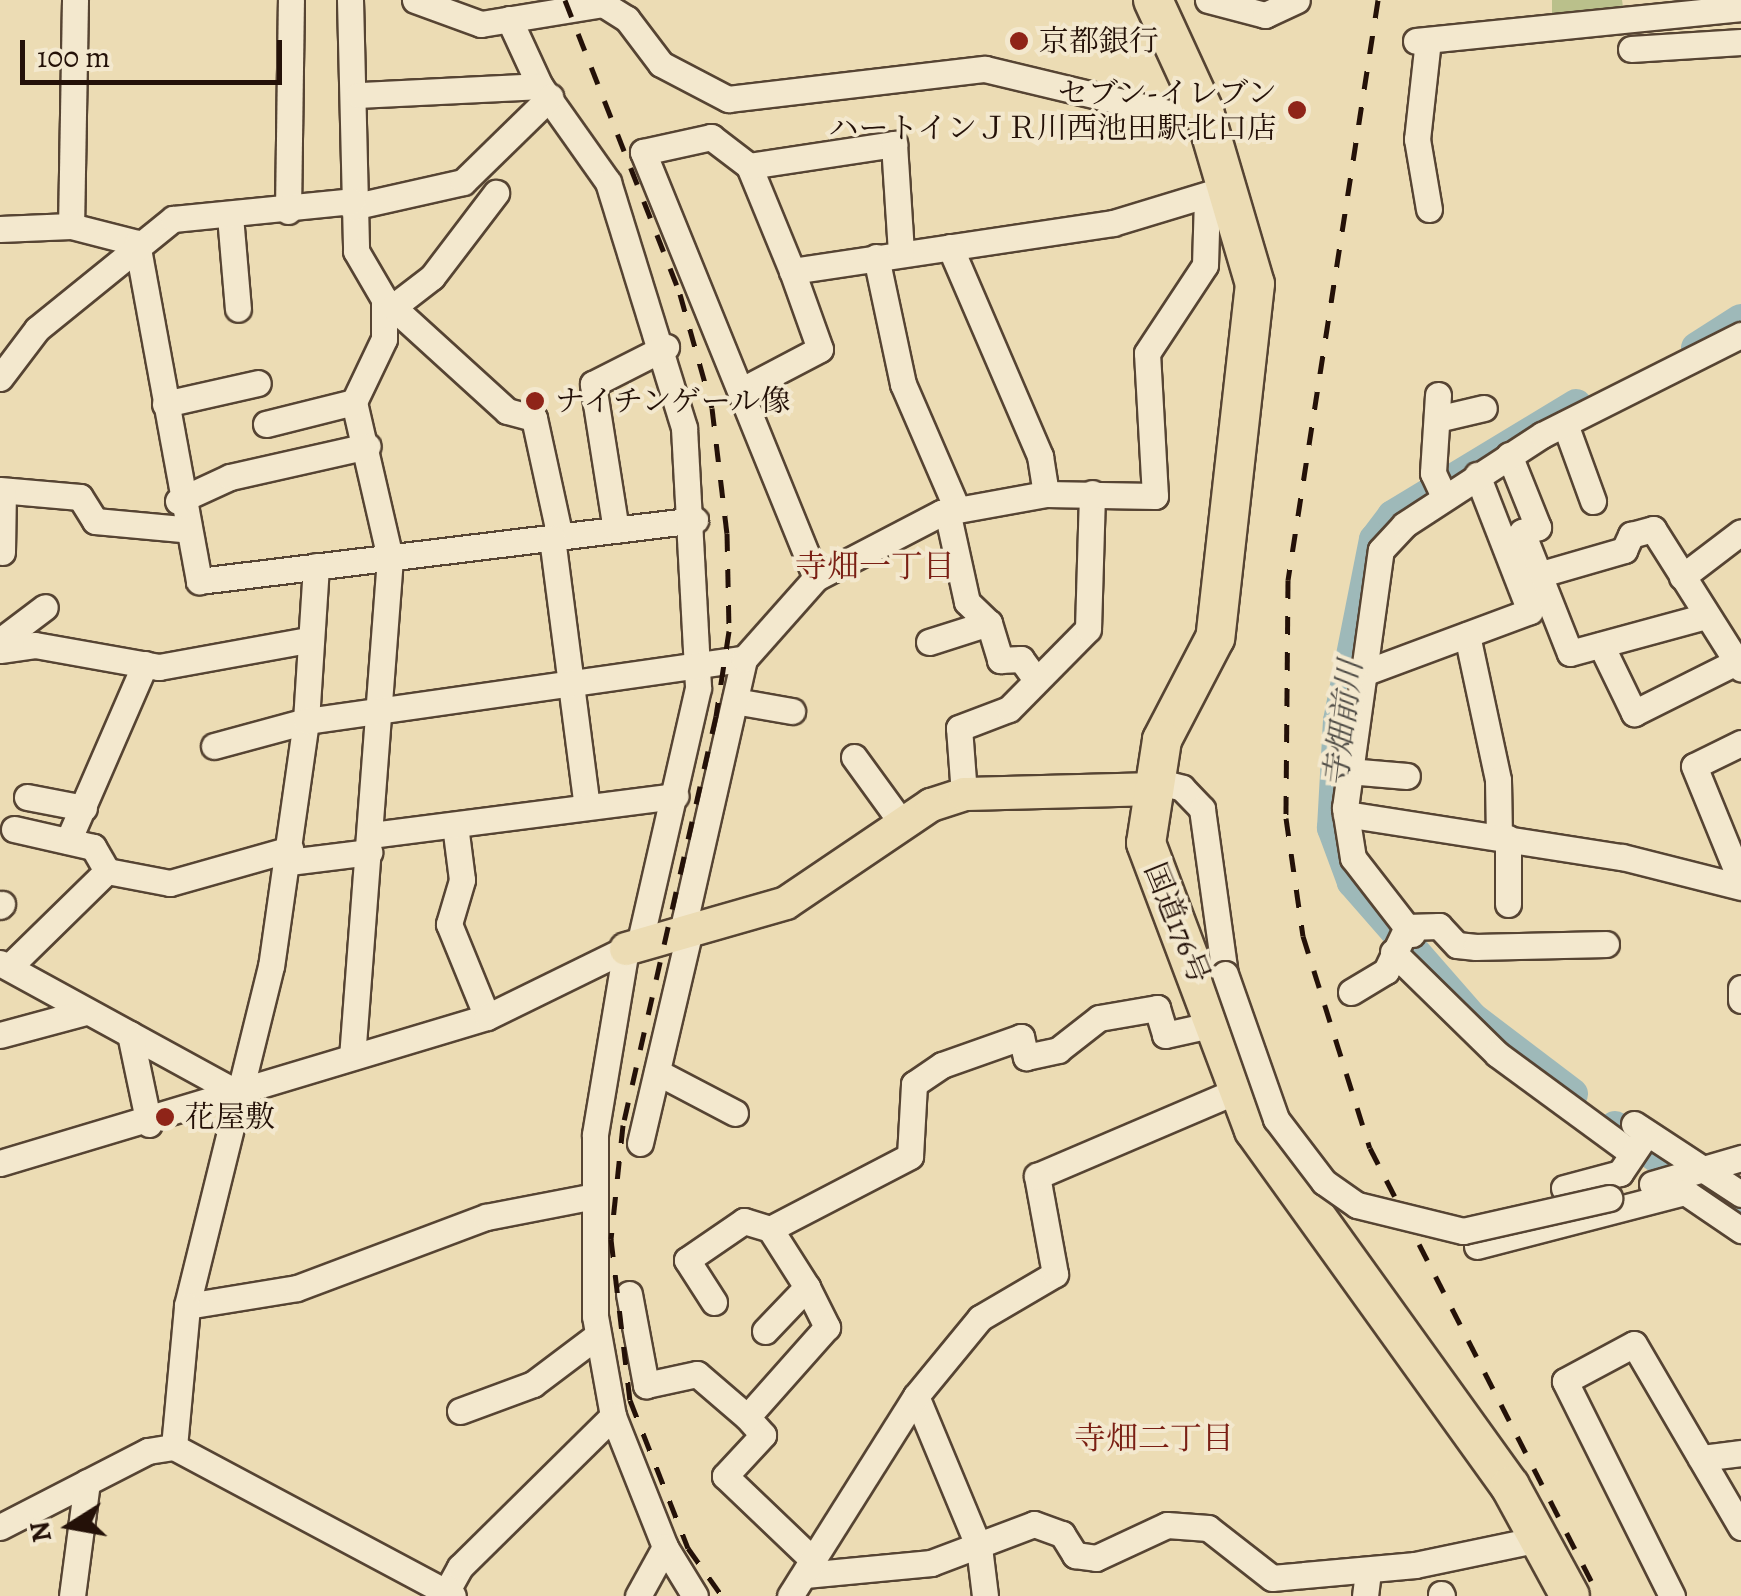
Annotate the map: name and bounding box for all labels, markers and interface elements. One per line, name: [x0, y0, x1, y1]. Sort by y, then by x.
scale bar: [25, 20, 288, 82]
place label: 京都銀行: [1039, 23, 1159, 59]
marker: 京都銀行: [1008, 30, 1030, 52]
text: 100 m: [37, 37, 110, 77]
place label: セブン-イレブン ハートインＪＲ川西池田駅北口店: [827, 75, 1277, 146]
marker: セブン-イレブン ハートインＪＲ川西池田駅北口店: [1286, 99, 1308, 121]
place label: ナイチンゲール像: [555, 383, 795, 419]
marker: ナイチンゲール像: [524, 390, 546, 412]
district label: 寺畑一丁目: [795, 547, 955, 585]
water label: 寺畑前川: [1316, 658, 1370, 790]
street label: 国道176号: [1137, 858, 1217, 988]
place label: 花屋敷: [185, 1099, 275, 1135]
marker: 花屋敷: [154, 1106, 176, 1128]
district label: 寺畑二丁目: [1074, 1419, 1234, 1457]
north arrow: [20, 1476, 120, 1576]
text: N: [20, 1518, 61, 1545]

